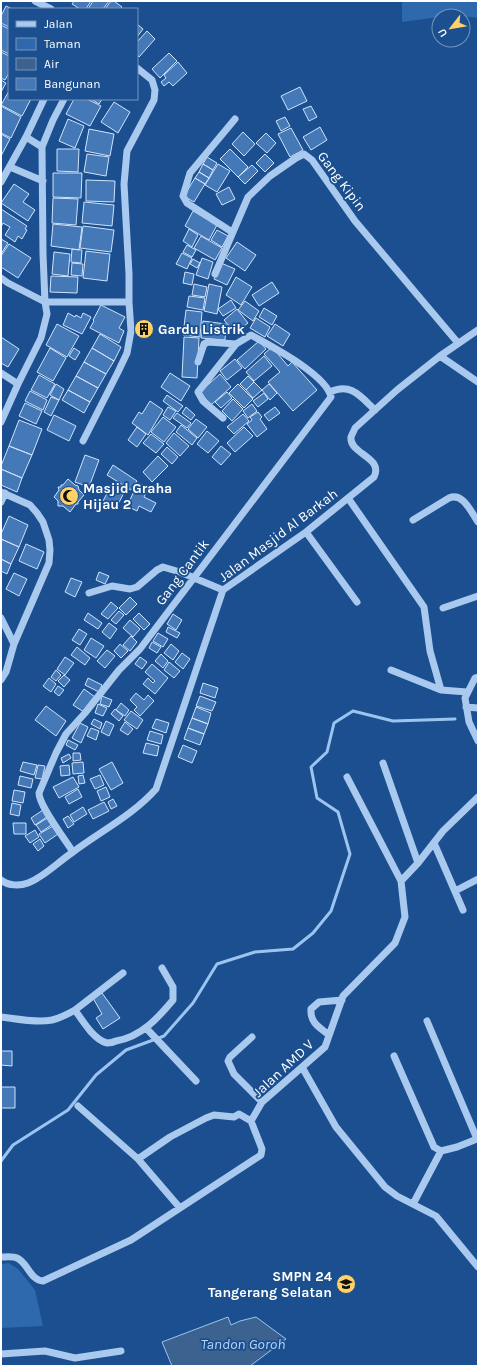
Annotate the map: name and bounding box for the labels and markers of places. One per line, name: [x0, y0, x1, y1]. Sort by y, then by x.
building icon: Gardu Listrik: [133, 318, 155, 340]
place label: Gardu Listrik: [158, 321, 246, 338]
place label: Masjid Graha Hijau 2: [83, 480, 172, 513]
mosque icon: Masjid Graha Hijau 2: [58, 485, 80, 507]
place label: SMPN 24 Tangerang Selatan: [208, 1268, 333, 1301]
school or university icon: SMPN 24 Tangerang Selatan: [335, 1273, 357, 1295]

